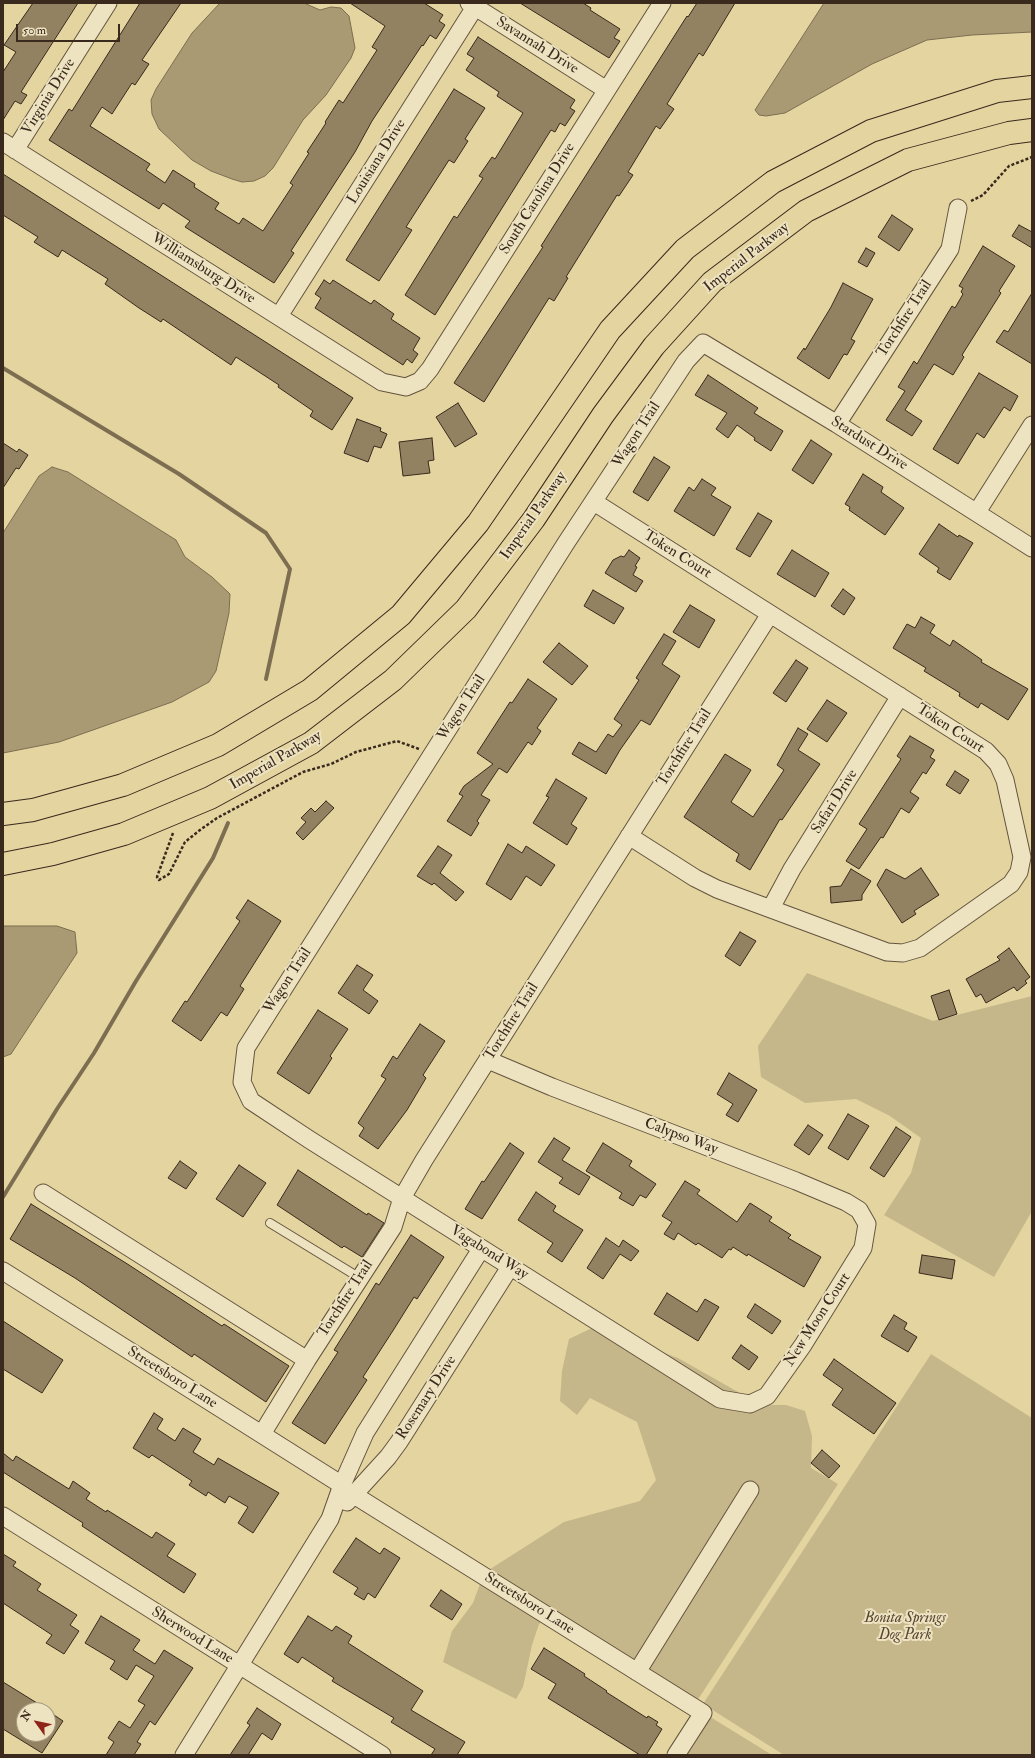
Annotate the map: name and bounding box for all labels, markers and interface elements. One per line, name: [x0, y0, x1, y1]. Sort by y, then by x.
street label: Savannah Drive: [492, 14, 582, 78]
scale bar: [18, 16, 122, 42]
text: 50 m: [23, 23, 46, 38]
street label: Virginia Drive: [18, 55, 80, 139]
street label: Louisiana Drive: [344, 116, 410, 208]
street label: South Carolina Drive: [496, 140, 580, 258]
street label: Imperial Parkway: [701, 219, 793, 297]
street label: Williamsburg Drive: [148, 230, 258, 308]
street label: Torchfire Trail: [873, 277, 937, 361]
street label: Wagon Trail: [609, 399, 665, 471]
street label: Stardust Drive: [827, 413, 911, 475]
street label: Imperial Parkway: [497, 469, 571, 563]
street label: Token Court: [640, 527, 714, 583]
street label: Wagon Trail: [434, 672, 490, 744]
street label: Token Court: [913, 701, 987, 757]
street label: Torchfire Trail: [654, 706, 716, 790]
street label: Imperial Parkway: [227, 727, 325, 795]
street label: Safari Drive: [808, 766, 862, 838]
street label: Wagon Trail: [260, 945, 316, 1017]
street label: Torchfire Trail: [481, 980, 543, 1064]
street label: Calypso Way: [642, 1115, 720, 1159]
street label: Vagabond Way: [447, 1222, 531, 1284]
street label: Torchfire Trail: [314, 1257, 378, 1341]
street label: New Moon Court: [781, 1270, 855, 1370]
street label: Streetsboro Lane: [124, 1343, 220, 1413]
street label: Rosemary Drive: [393, 1353, 461, 1443]
street label: Streetsboro Lane: [481, 1569, 577, 1639]
street label: Sherwood Lane: [148, 1604, 236, 1668]
park label: Bonita Springs Dog Park: [864, 1610, 946, 1645]
north arrow: [16, 1702, 56, 1742]
text: N: [18, 1708, 34, 1723]

